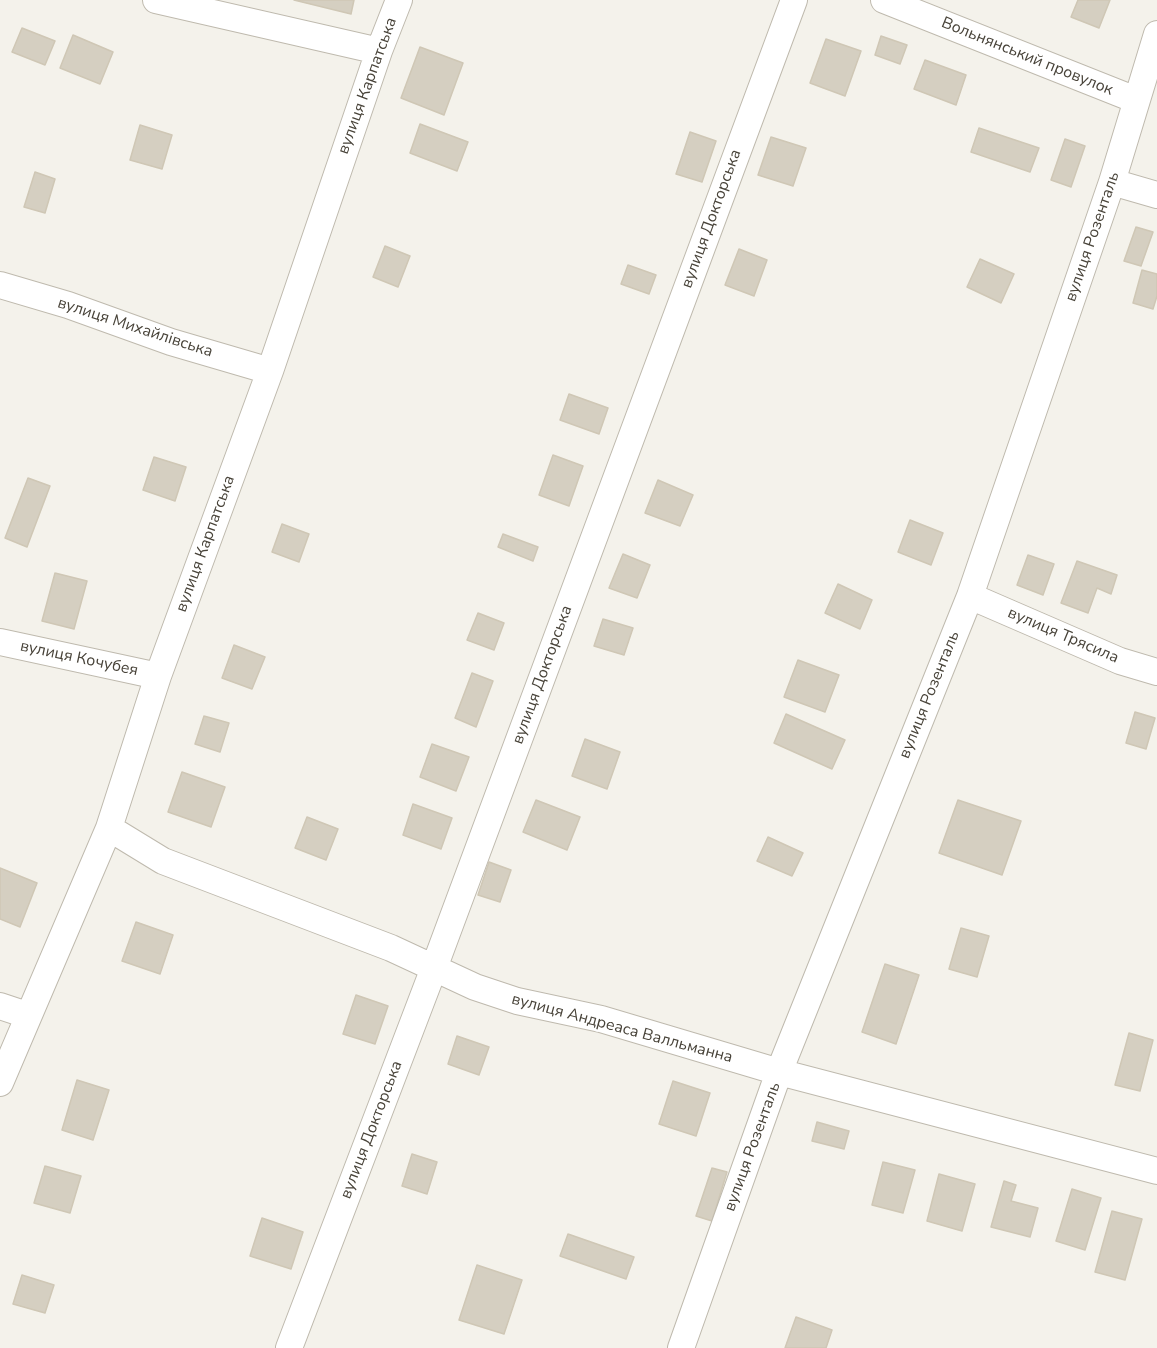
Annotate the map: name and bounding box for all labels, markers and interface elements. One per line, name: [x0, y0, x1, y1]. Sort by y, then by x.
street label: Вольнянський провулок: [938, 14, 1116, 100]
street label: вулиця Карпатська: [334, 15, 402, 157]
street label: вулиця Докторська: [678, 147, 746, 291]
street label: вулиця Розенталь: [1062, 170, 1124, 304]
street label: вулиця Михайлівська: [55, 294, 215, 362]
street label: вулиця Карпатська: [172, 473, 240, 615]
street label: вулиця Докторська: [509, 603, 577, 747]
street label: вулиця Трясила: [1005, 604, 1121, 668]
street label: вулиця Розенталь: [896, 628, 964, 762]
street label: вулиця Кочубея: [18, 637, 140, 681]
street label: вулиця Андреаса Валльманна: [509, 990, 735, 1068]
street label: вулиця Докторська: [337, 1058, 407, 1202]
street label: вулиця Розенталь: [721, 1080, 785, 1214]

